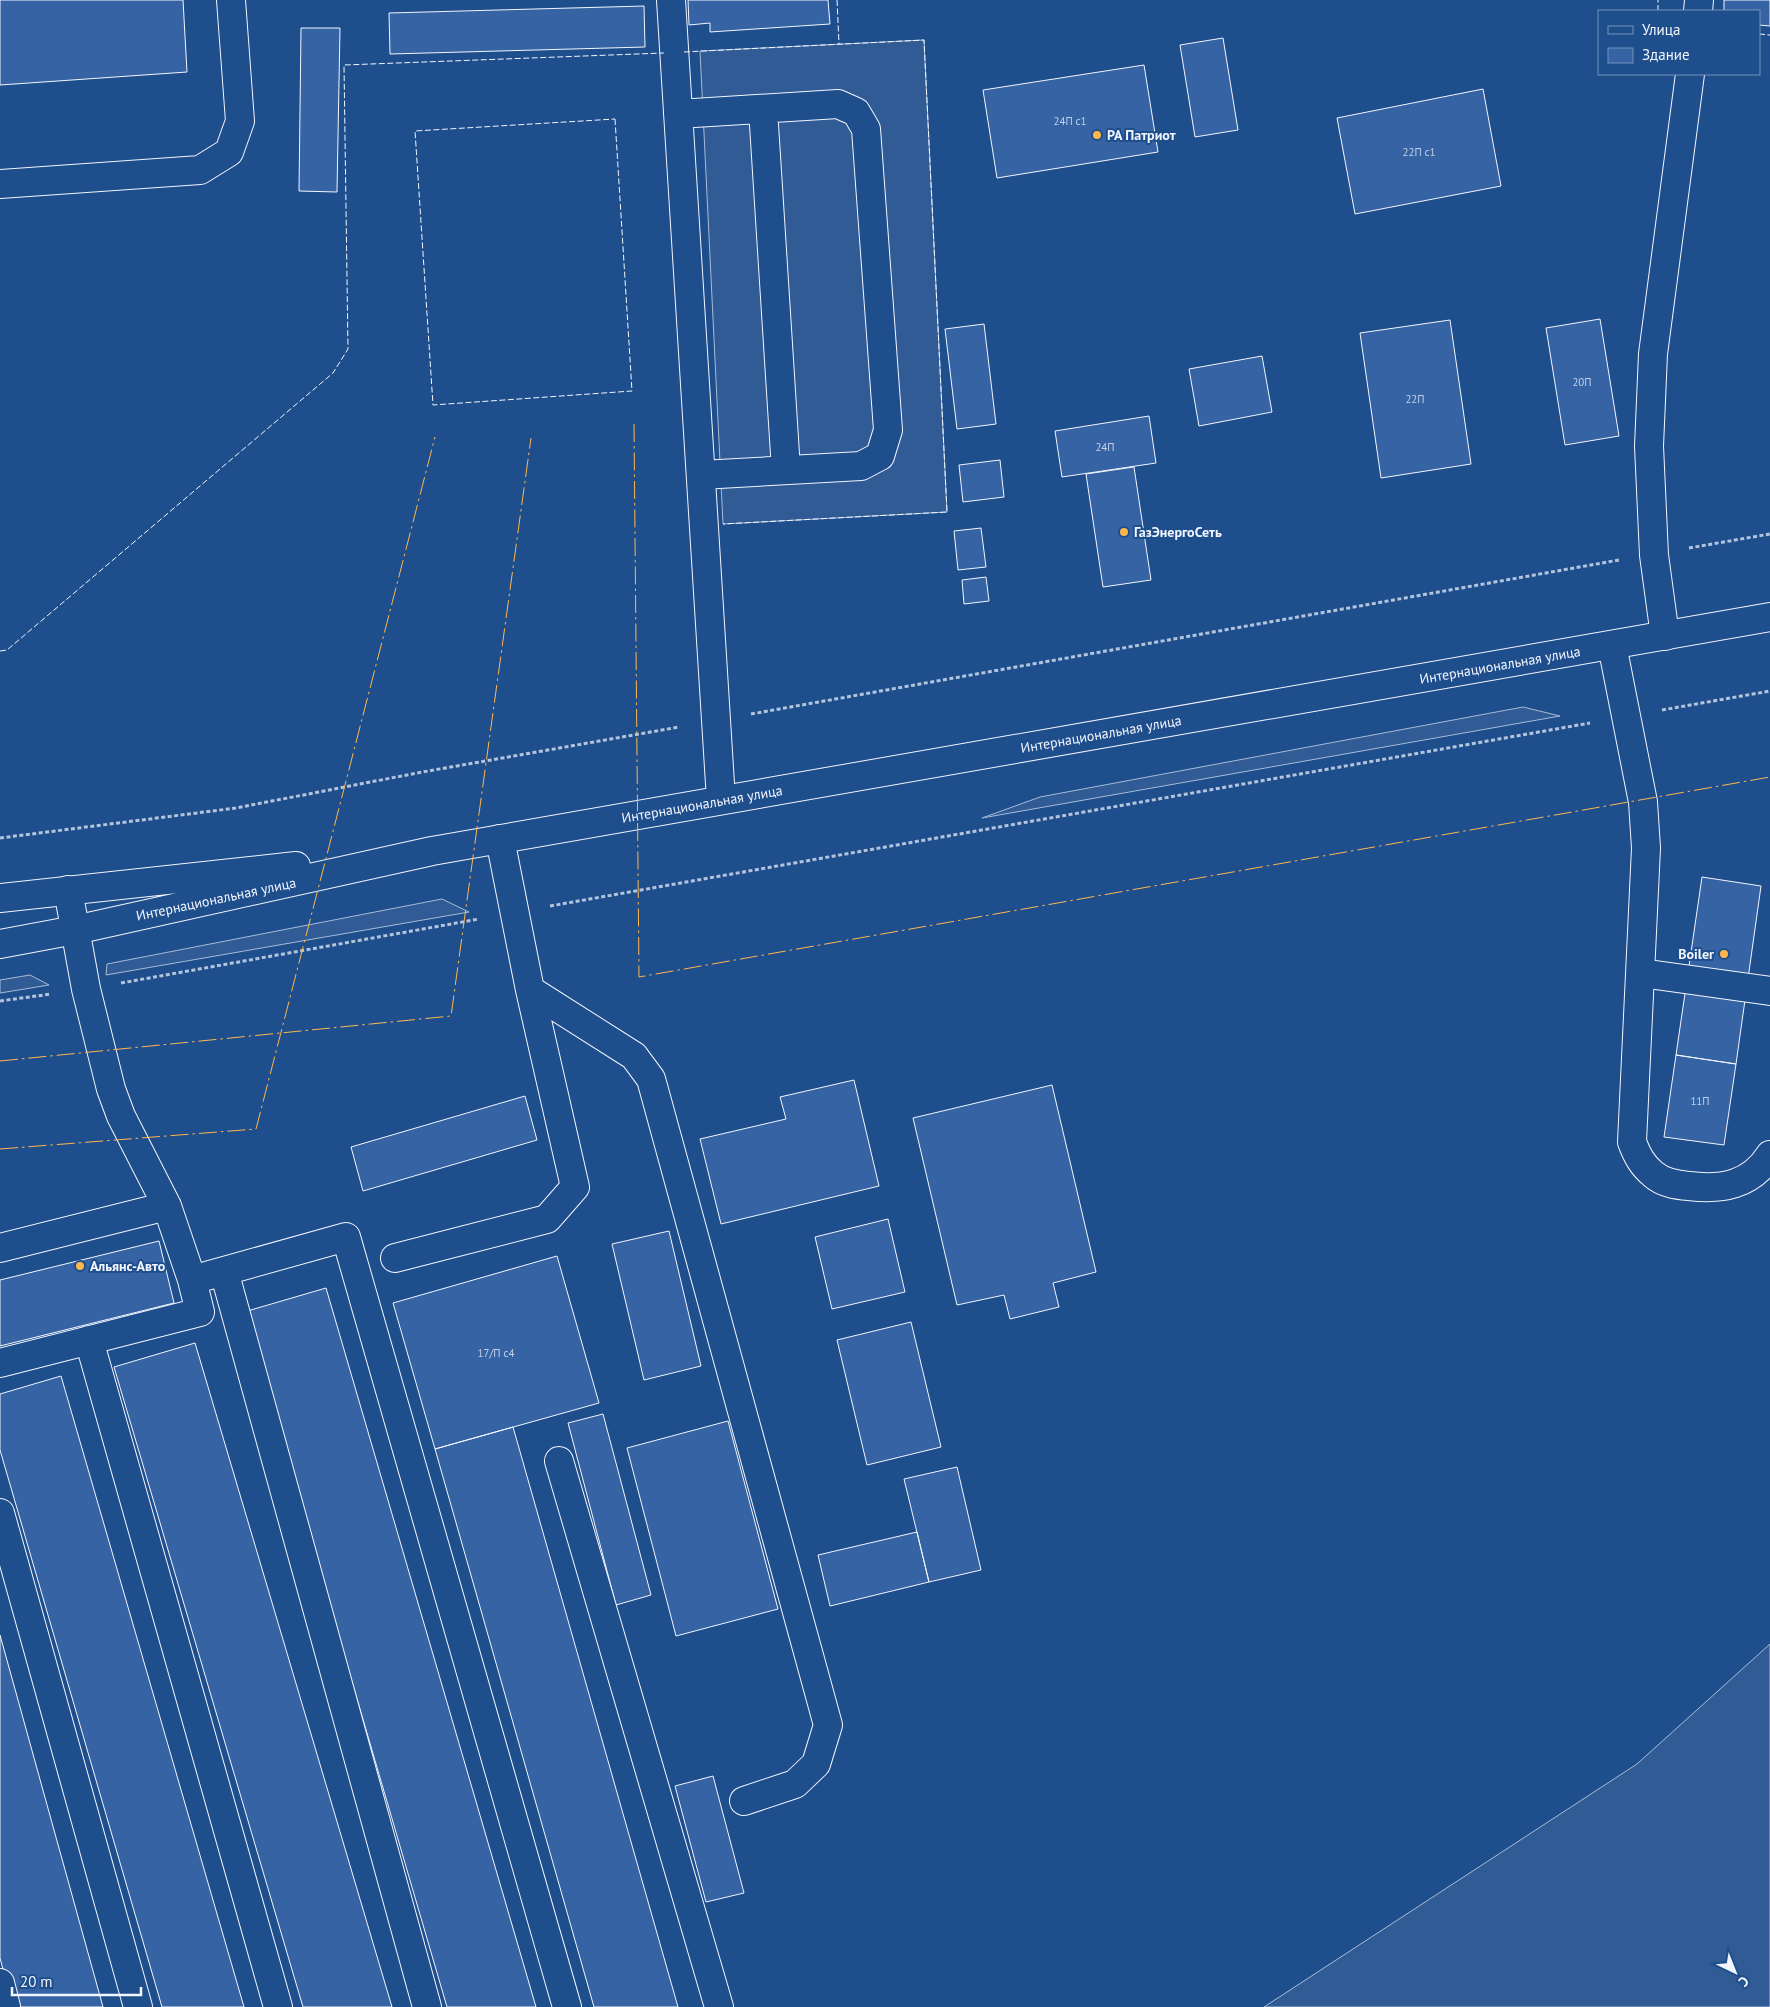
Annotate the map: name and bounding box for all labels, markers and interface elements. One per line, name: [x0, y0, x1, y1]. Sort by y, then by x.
legend: [1598, 10, 1760, 75]
text: Улица: [1642, 20, 1680, 39]
text: Здание: [1642, 45, 1690, 64]
house number: 24П с1: [1053, 114, 1087, 128]
place label: РА Патриот: [1107, 126, 1176, 144]
marker: РА Патриот: [1091, 129, 1103, 141]
house number: 22П с1: [1402, 145, 1436, 159]
house number: 20П: [1572, 375, 1592, 389]
house number: 22П: [1405, 392, 1425, 406]
house number: 24П: [1095, 440, 1115, 454]
place label: ГазЭнергоСеть: [1134, 523, 1222, 541]
marker: ГазЭнергоСеть: [1118, 526, 1130, 538]
street label: Интернациональная улица: [1418, 642, 1582, 688]
street label: Интернациональная улица: [1019, 711, 1183, 757]
street label: Интернациональная улица: [620, 781, 784, 827]
street label: Интернациональная улица: [134, 873, 298, 925]
place label: Boiler: [1678, 945, 1714, 963]
marker: Boiler: [1718, 948, 1730, 960]
house number: 11П: [1690, 1094, 1710, 1108]
place label: Альянс-Авто: [90, 1257, 166, 1275]
marker: Альянс-Авто: [74, 1260, 86, 1272]
house number: 17/П с4: [477, 1346, 515, 1360]
north arrow: [1710, 1947, 1760, 1997]
scale bar: [12, 1964, 141, 1996]
text: 20 m: [20, 1972, 53, 1991]
text: С: [1735, 1972, 1753, 1991]

